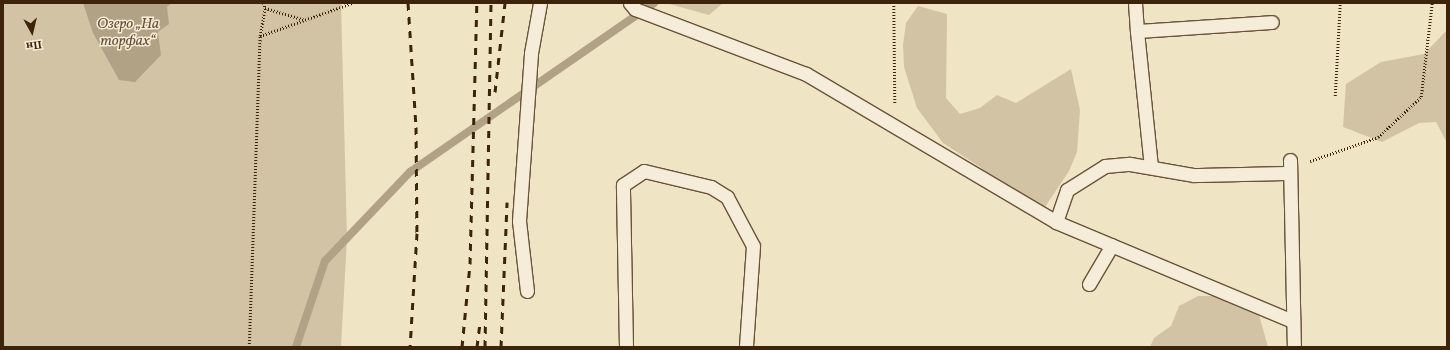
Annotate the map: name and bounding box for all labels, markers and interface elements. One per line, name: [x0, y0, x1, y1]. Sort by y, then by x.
north arrow: [12, 12, 52, 52]
water label: Озеро „На торфах“: [97, 15, 159, 50]
text: Пн: [25, 36, 43, 53]

